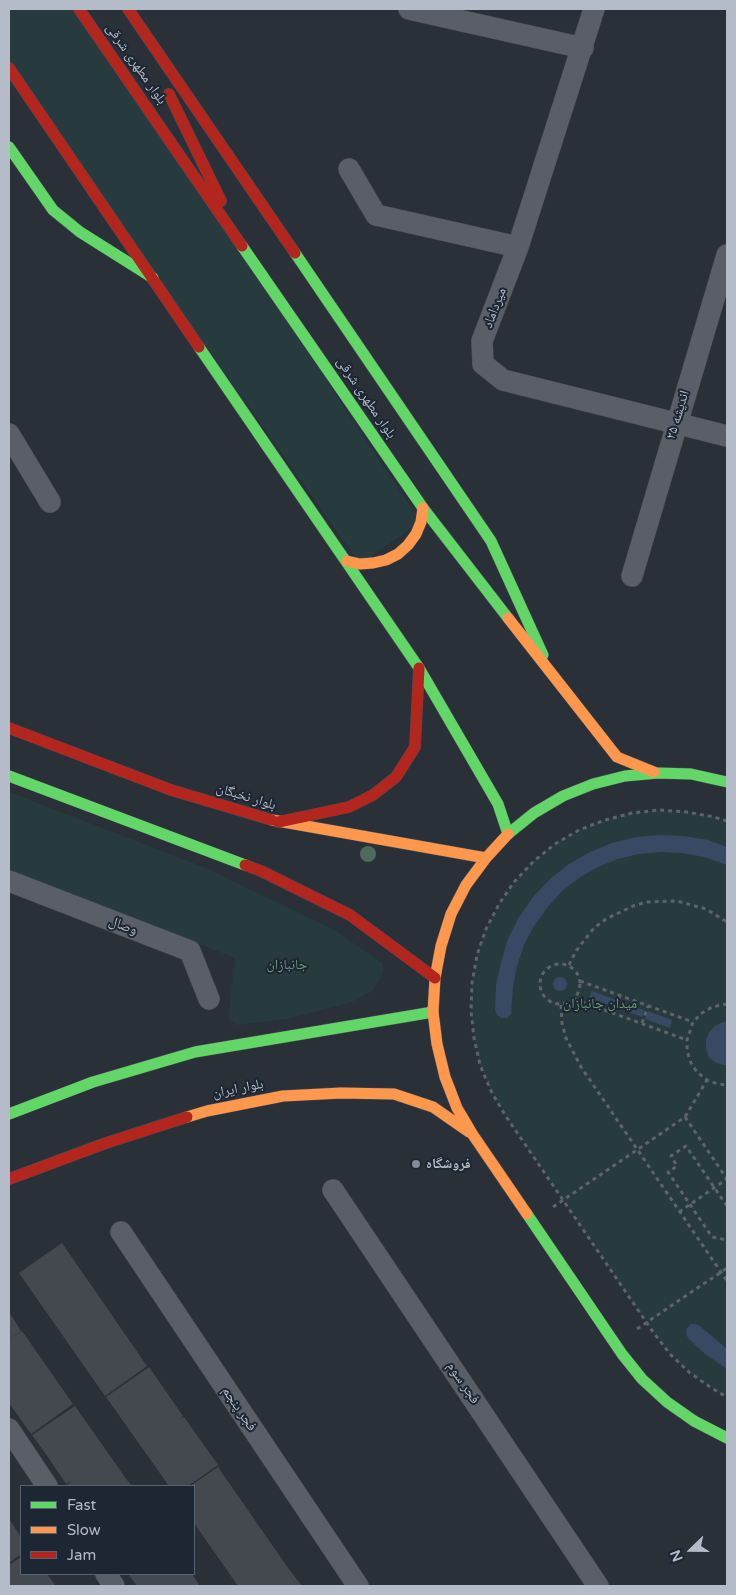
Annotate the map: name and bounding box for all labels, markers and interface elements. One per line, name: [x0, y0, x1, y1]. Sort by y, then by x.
street label: بلوار مطهری شرقی: [102, 20, 170, 108]
street label: میرداماد: [480, 285, 510, 331]
street label: بلوار مطهری شرقی: [332, 354, 400, 442]
street label: اندیشه ۲۵: [663, 388, 693, 442]
street label: بلوار نخبگان: [214, 780, 278, 814]
street label: وصال: [106, 913, 140, 939]
park label: جانبازان: [267, 957, 307, 973]
park label: میدان جانبازان: [563, 996, 637, 1012]
street label: بلوار ایران: [211, 1076, 265, 1102]
place label: فروشگاه: [426, 1156, 471, 1172]
marker: فروشگاه: [410, 1158, 422, 1170]
street label: فجر سوم: [443, 1359, 483, 1407]
street label: فجر پنجم: [218, 1384, 260, 1434]
legend: [20, 1485, 195, 1575]
text: Fast: [67, 1496, 96, 1514]
text: Slow: [67, 1521, 101, 1539]
north arrow: [666, 1525, 716, 1575]
text: Jam: [67, 1546, 96, 1564]
text: N: [667, 1547, 687, 1564]

